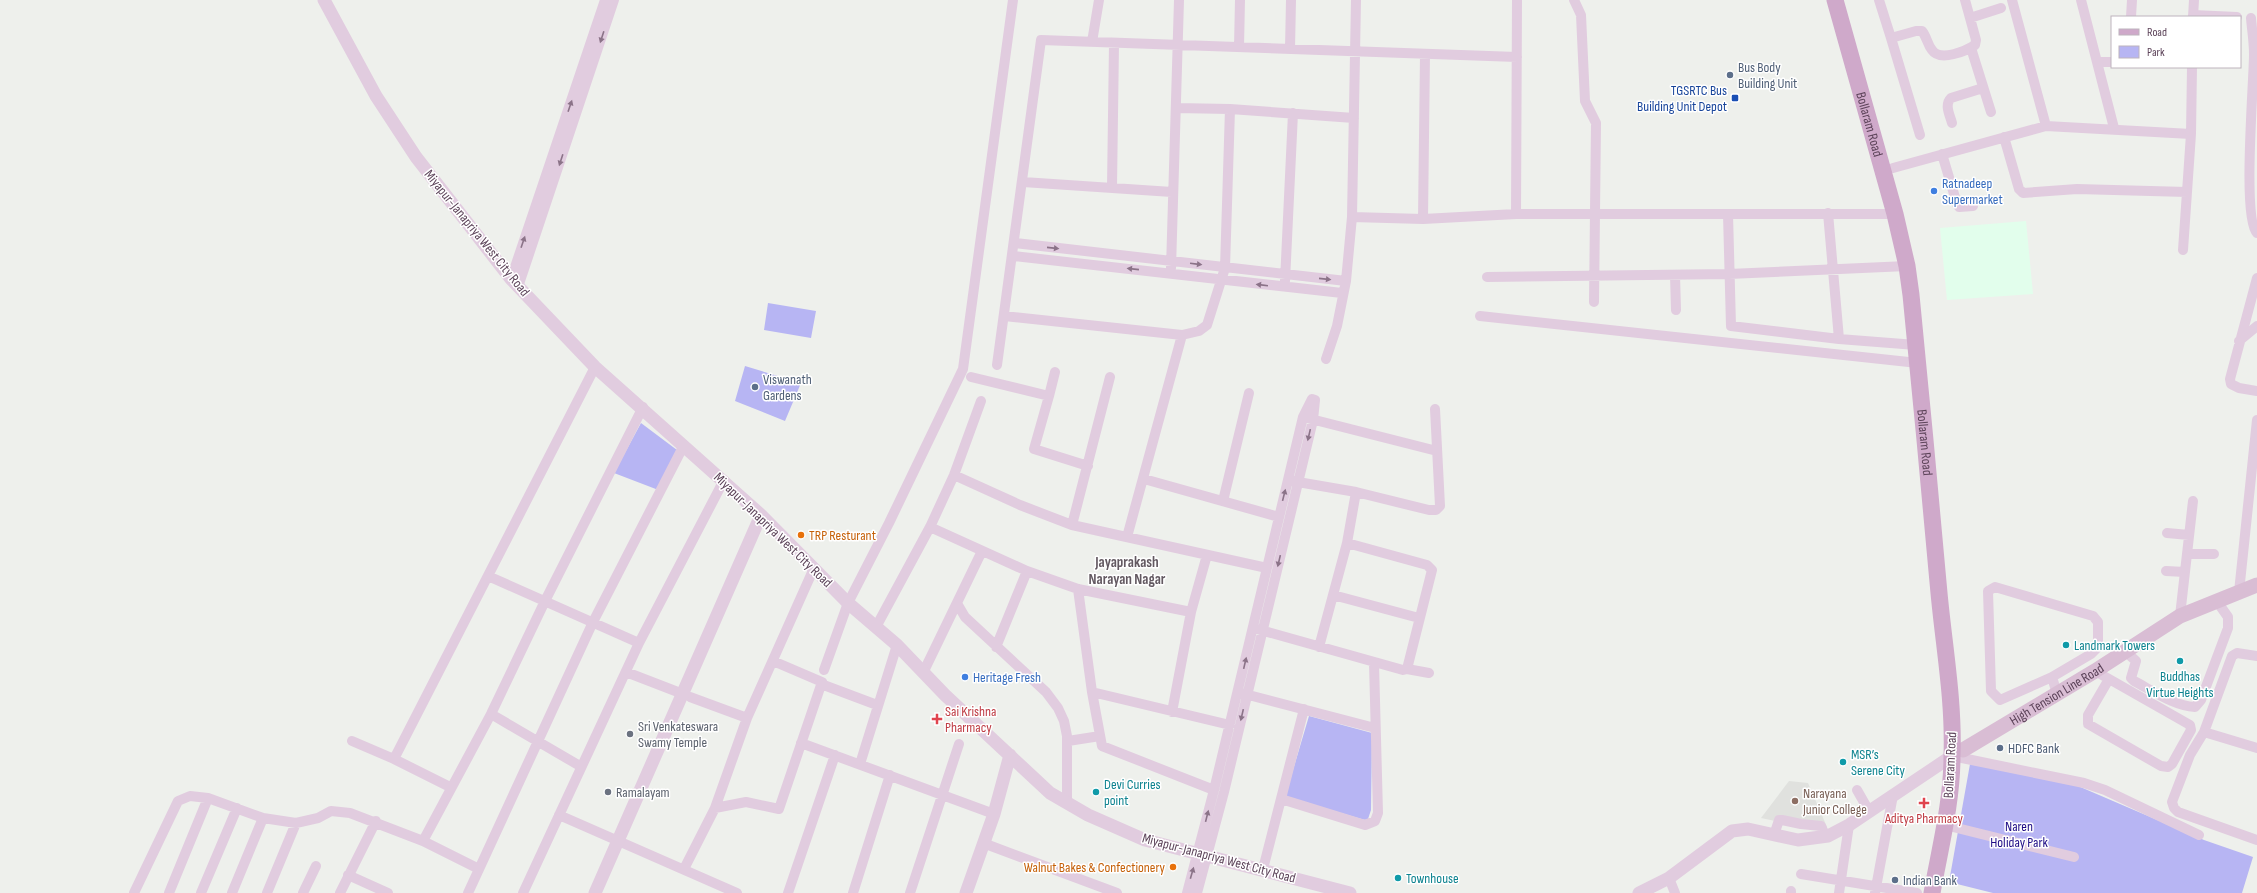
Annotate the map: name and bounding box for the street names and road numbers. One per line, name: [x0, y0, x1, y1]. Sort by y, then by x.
street label: Bollaram Road: [1853, 90, 1887, 159]
street label: Miyapur-Janapriya West City Road: [421, 166, 533, 300]
street label: Bollaram Road: [1914, 409, 1937, 476]
street label: Miyapur-Janapriya West City Road: [710, 469, 836, 591]
street label: High Tension Line Road: [2006, 659, 2107, 729]
street label: Bollaram Road: [1940, 731, 1960, 799]
street label: Miyapur-Janapriya West City Road: [1140, 829, 1298, 887]

